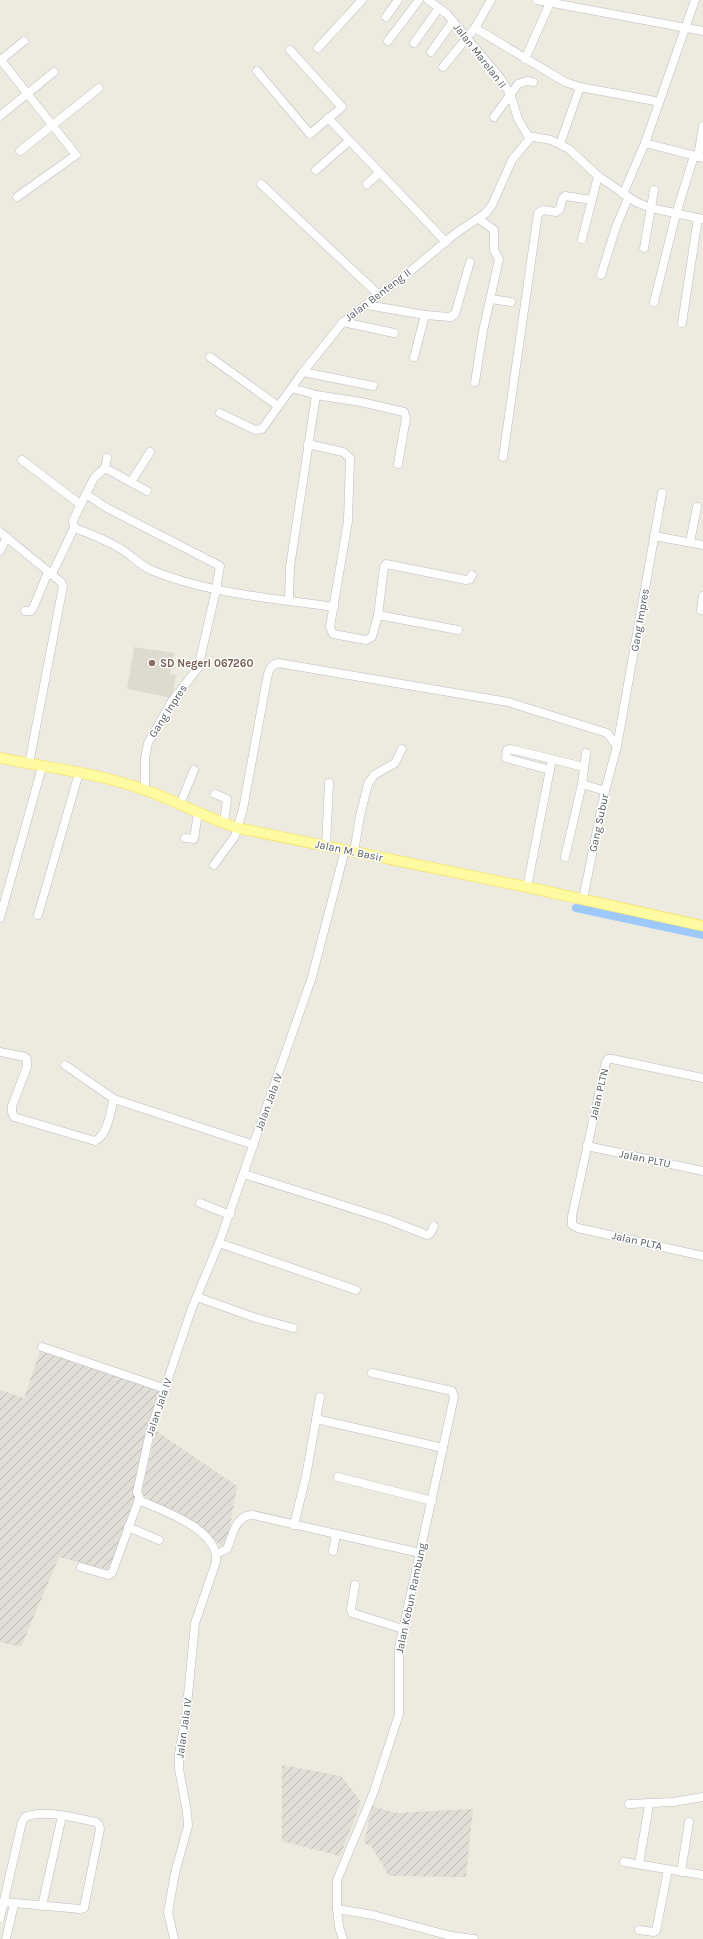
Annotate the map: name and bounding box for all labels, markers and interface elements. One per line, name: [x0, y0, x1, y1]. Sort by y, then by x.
street label: Jalan Marelan II: [451, 21, 509, 91]
street label: Jalan Benteng II: [342, 266, 414, 324]
street label: Gang Impres: [628, 587, 652, 653]
place label: SD Negeri 067260: [160, 657, 253, 670]
marker: SD Negeri 067260: [147, 658, 157, 668]
street label: Gang Inpres: [146, 682, 190, 740]
street label: Gang Subur: [587, 793, 612, 853]
street label: Jalan M. Basir: [314, 837, 384, 865]
street label: Jalan PLTN: [587, 1067, 611, 1121]
street label: Jalan Jala IV: [253, 1071, 285, 1133]
street label: Jalan PLTU: [618, 1147, 672, 1171]
street label: Jalan PLTA: [611, 1229, 664, 1253]
street label: Jalan Jala IV: [143, 1376, 175, 1438]
street label: Jalan Kebun Rambung: [393, 1541, 429, 1655]
street label: Jalan Jala IV: [173, 1697, 195, 1759]

